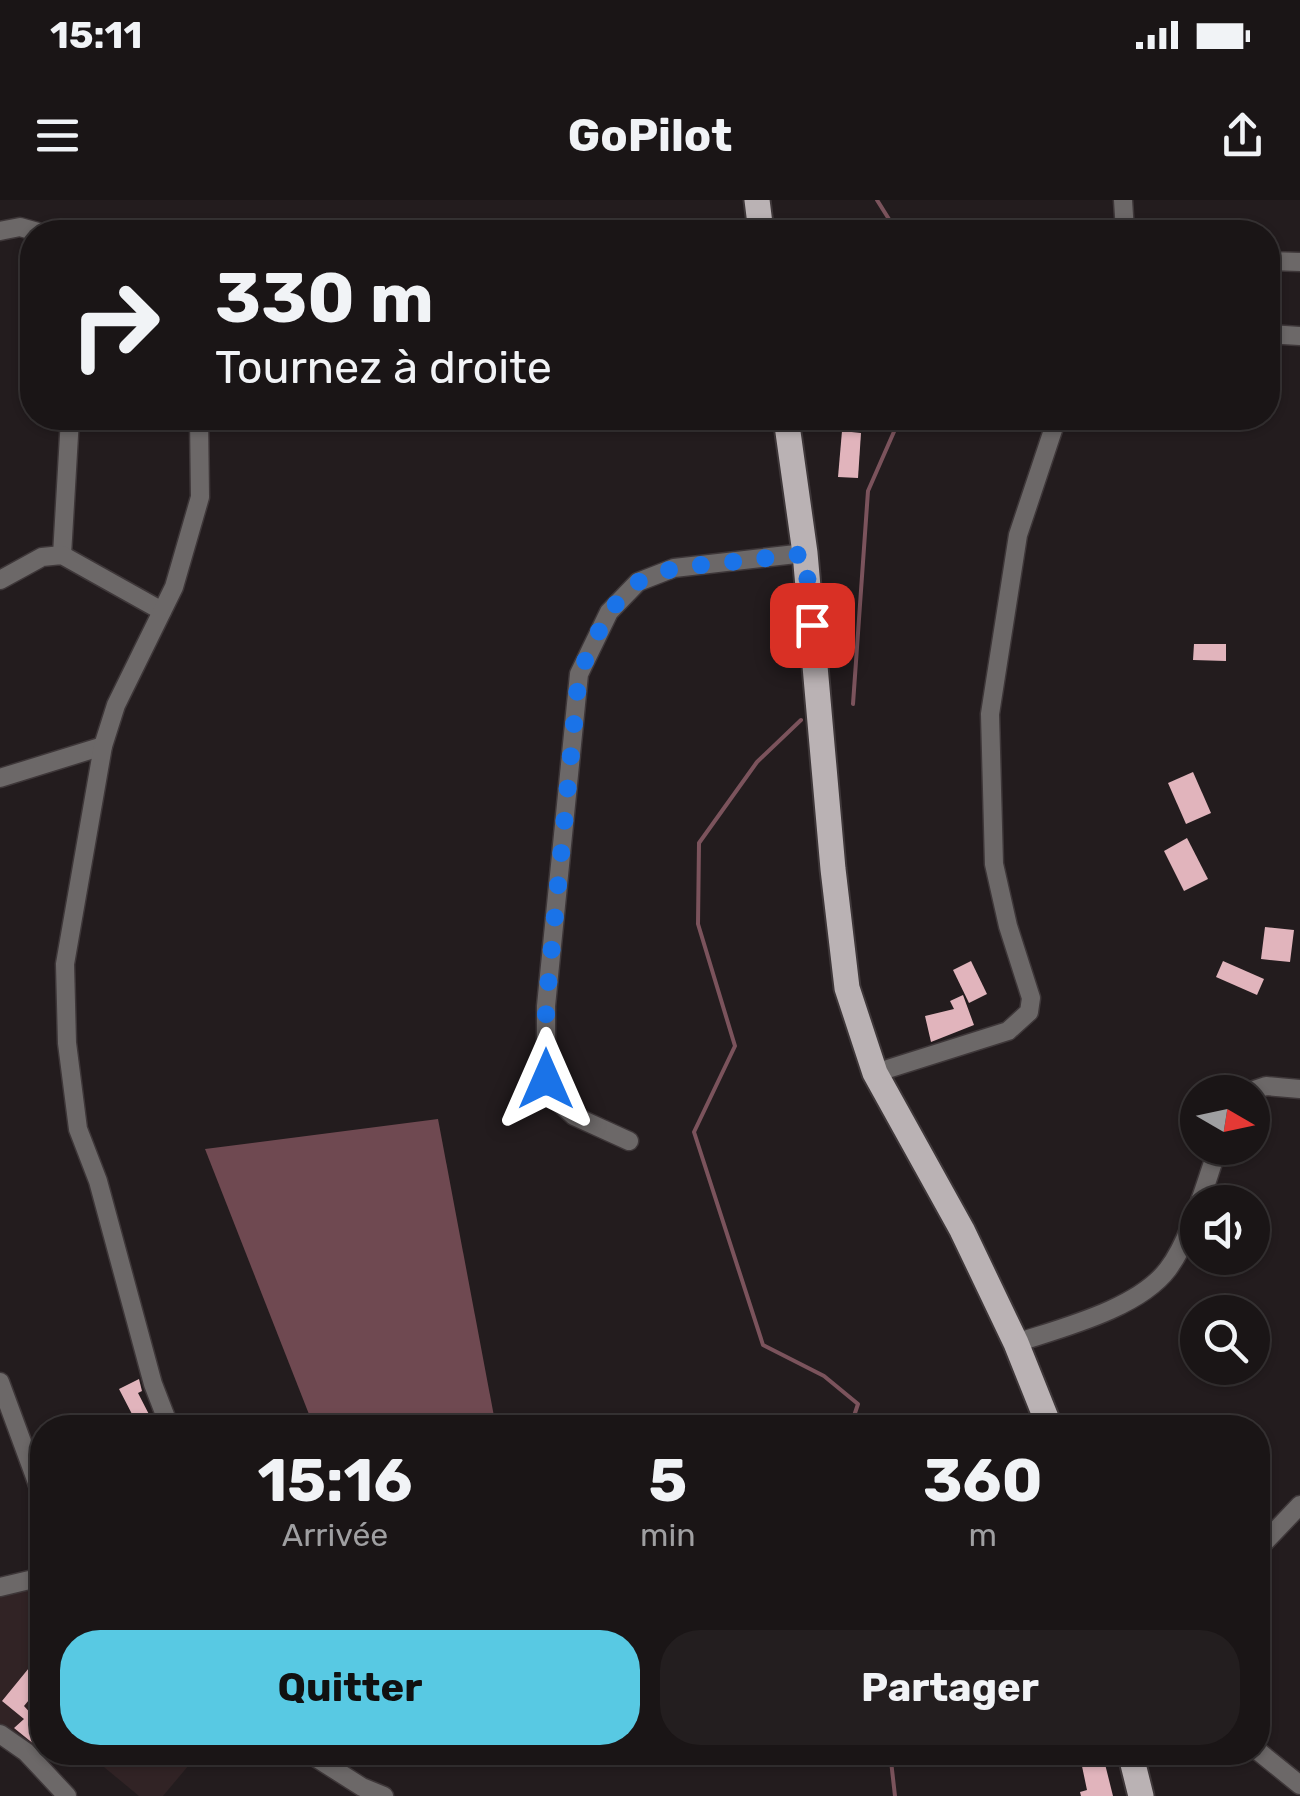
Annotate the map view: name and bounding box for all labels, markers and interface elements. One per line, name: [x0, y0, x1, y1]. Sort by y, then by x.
text: 15:11: [50, 12, 142, 58]
icon: menu: [30, 108, 85, 163]
icon: share: [1215, 108, 1270, 163]
text: GoPilot: [568, 109, 732, 162]
text: 330 m: [215, 257, 434, 340]
icon: right: [50, 260, 180, 390]
text: Tournez à droite: [215, 341, 552, 394]
pin: [770, 583, 855, 668]
icon: arrive: [785, 598, 840, 653]
position arrow: [494, 1027, 598, 1131]
north arrow: [1180, 1075, 1270, 1165]
map controls: [1180, 1075, 1270, 1385]
button: sound: [1180, 1185, 1270, 1275]
button: search: [1180, 1295, 1270, 1385]
text: 15:16: [258, 1445, 412, 1516]
text: 5: [648, 1445, 687, 1516]
text: 360: [923, 1445, 1042, 1516]
text: Arrivée: [282, 1516, 388, 1554]
text: min: [640, 1516, 696, 1554]
text: m: [969, 1516, 997, 1554]
button: Quitter: [60, 1630, 640, 1745]
button: Partager: [660, 1630, 1240, 1745]

